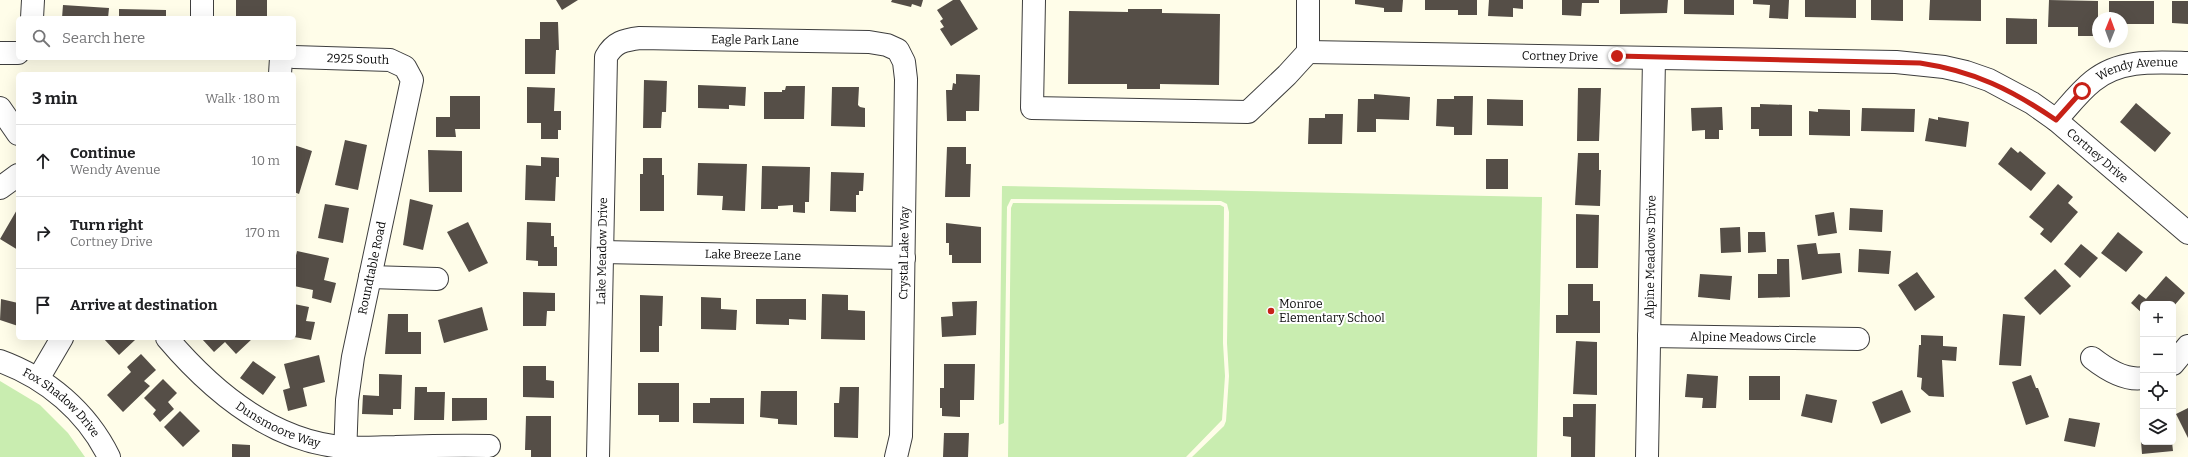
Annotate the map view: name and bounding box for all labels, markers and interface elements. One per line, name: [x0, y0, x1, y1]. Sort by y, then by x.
north arrow: [2092, 12, 2128, 48]
search box: [16, 16, 296, 60]
icon: search: [30, 27, 52, 49]
text: Search here: [62, 29, 145, 47]
street label: Eagle Park Lane: [711, 32, 799, 48]
route end: [1608, 47, 1626, 65]
street label: Cortney Drive: [1522, 49, 1598, 64]
street label: 2925 South: [327, 51, 390, 67]
street label: Wendy Avenue: [2094, 55, 2178, 84]
route start: [2073, 82, 2091, 100]
text: 3 min: [32, 88, 77, 109]
text: Walk · 180 m: [205, 91, 280, 106]
street label: Cortney Drive: [2064, 125, 2131, 186]
text: Continue: [70, 144, 136, 162]
icon: ahead: [32, 150, 54, 172]
text: 10 m: [251, 153, 280, 168]
text: Wendy Avenue: [70, 162, 160, 177]
street label: Alpine Meadows Drive: [1642, 195, 1659, 319]
street label: Lake Meadow Drive: [594, 197, 610, 305]
street label: Crystal Lake Way: [896, 205, 912, 300]
text: Turn right: [70, 216, 143, 234]
street label: Roundtable Road: [355, 220, 389, 316]
icon: right: [32, 222, 54, 244]
text: 170 m: [245, 225, 280, 240]
text: Cortney Drive: [70, 234, 153, 249]
street label: Lake Breeze Lane: [705, 247, 801, 263]
icon: arrive: [32, 294, 54, 316]
text: Arrive at destination: [70, 296, 217, 314]
place label: Monroe Elementary School: [1279, 297, 1385, 325]
map controls: [2140, 301, 2176, 445]
button: +: [2140, 301, 2176, 337]
marker: Monroe Elementary School: [1266, 306, 1276, 316]
street label: Alpine Meadows Circle: [1690, 330, 1816, 345]
button: −: [2140, 337, 2176, 373]
street label: Fox Shadow Drive: [20, 365, 102, 440]
button: locate: [2140, 373, 2176, 409]
street label: Dunsmoore Way: [233, 399, 322, 451]
button: layers: [2140, 409, 2176, 445]

